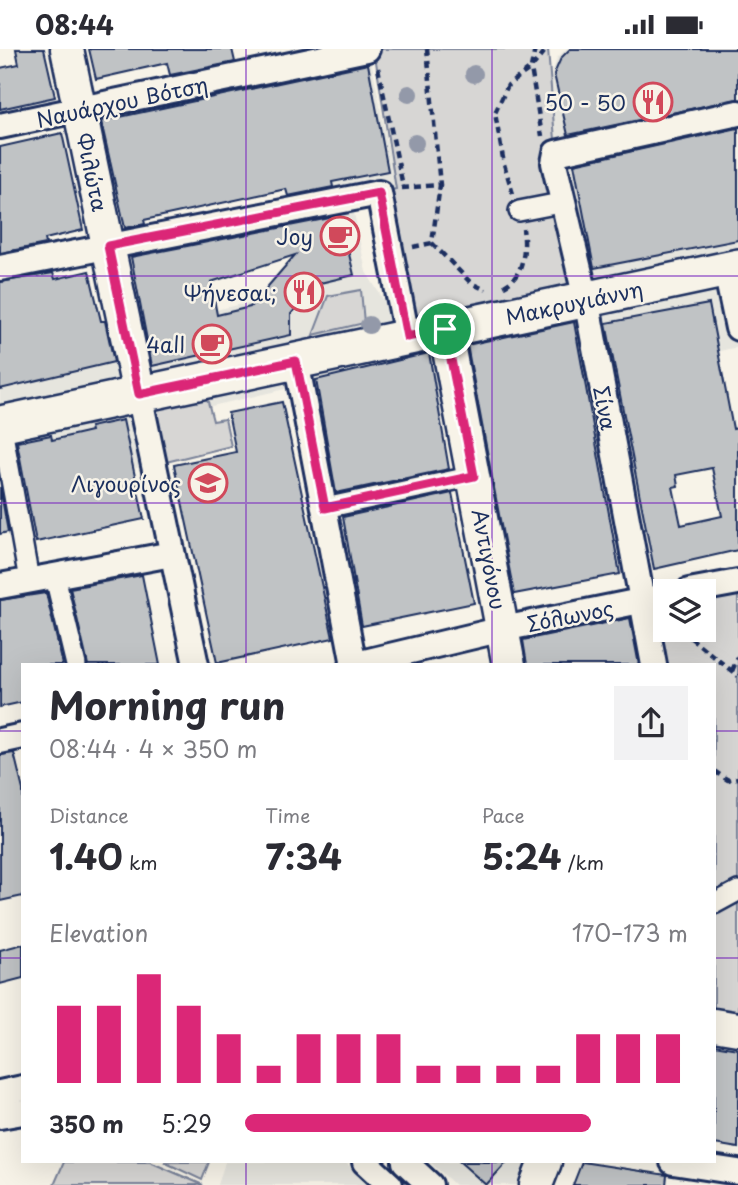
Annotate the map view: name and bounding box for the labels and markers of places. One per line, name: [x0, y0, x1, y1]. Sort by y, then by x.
restaurant icon: 50 - 50: [632, 81, 674, 123]
place label: 50 - 50: [544, 86, 626, 118]
cafe icon: Joy: [319, 215, 361, 257]
place label: Joy: [276, 220, 313, 252]
restaurant icon: Ψήνεσαι;: [283, 271, 325, 313]
place label: Ψήνεσαι;: [184, 276, 277, 308]
pin: [415, 299, 475, 359]
cafe icon: 4all: [191, 323, 233, 365]
place label: 4all: [146, 328, 185, 360]
school or university icon: Λιγουρίνος: [187, 462, 229, 504]
place label: Λιγουρίνος: [71, 467, 181, 499]

